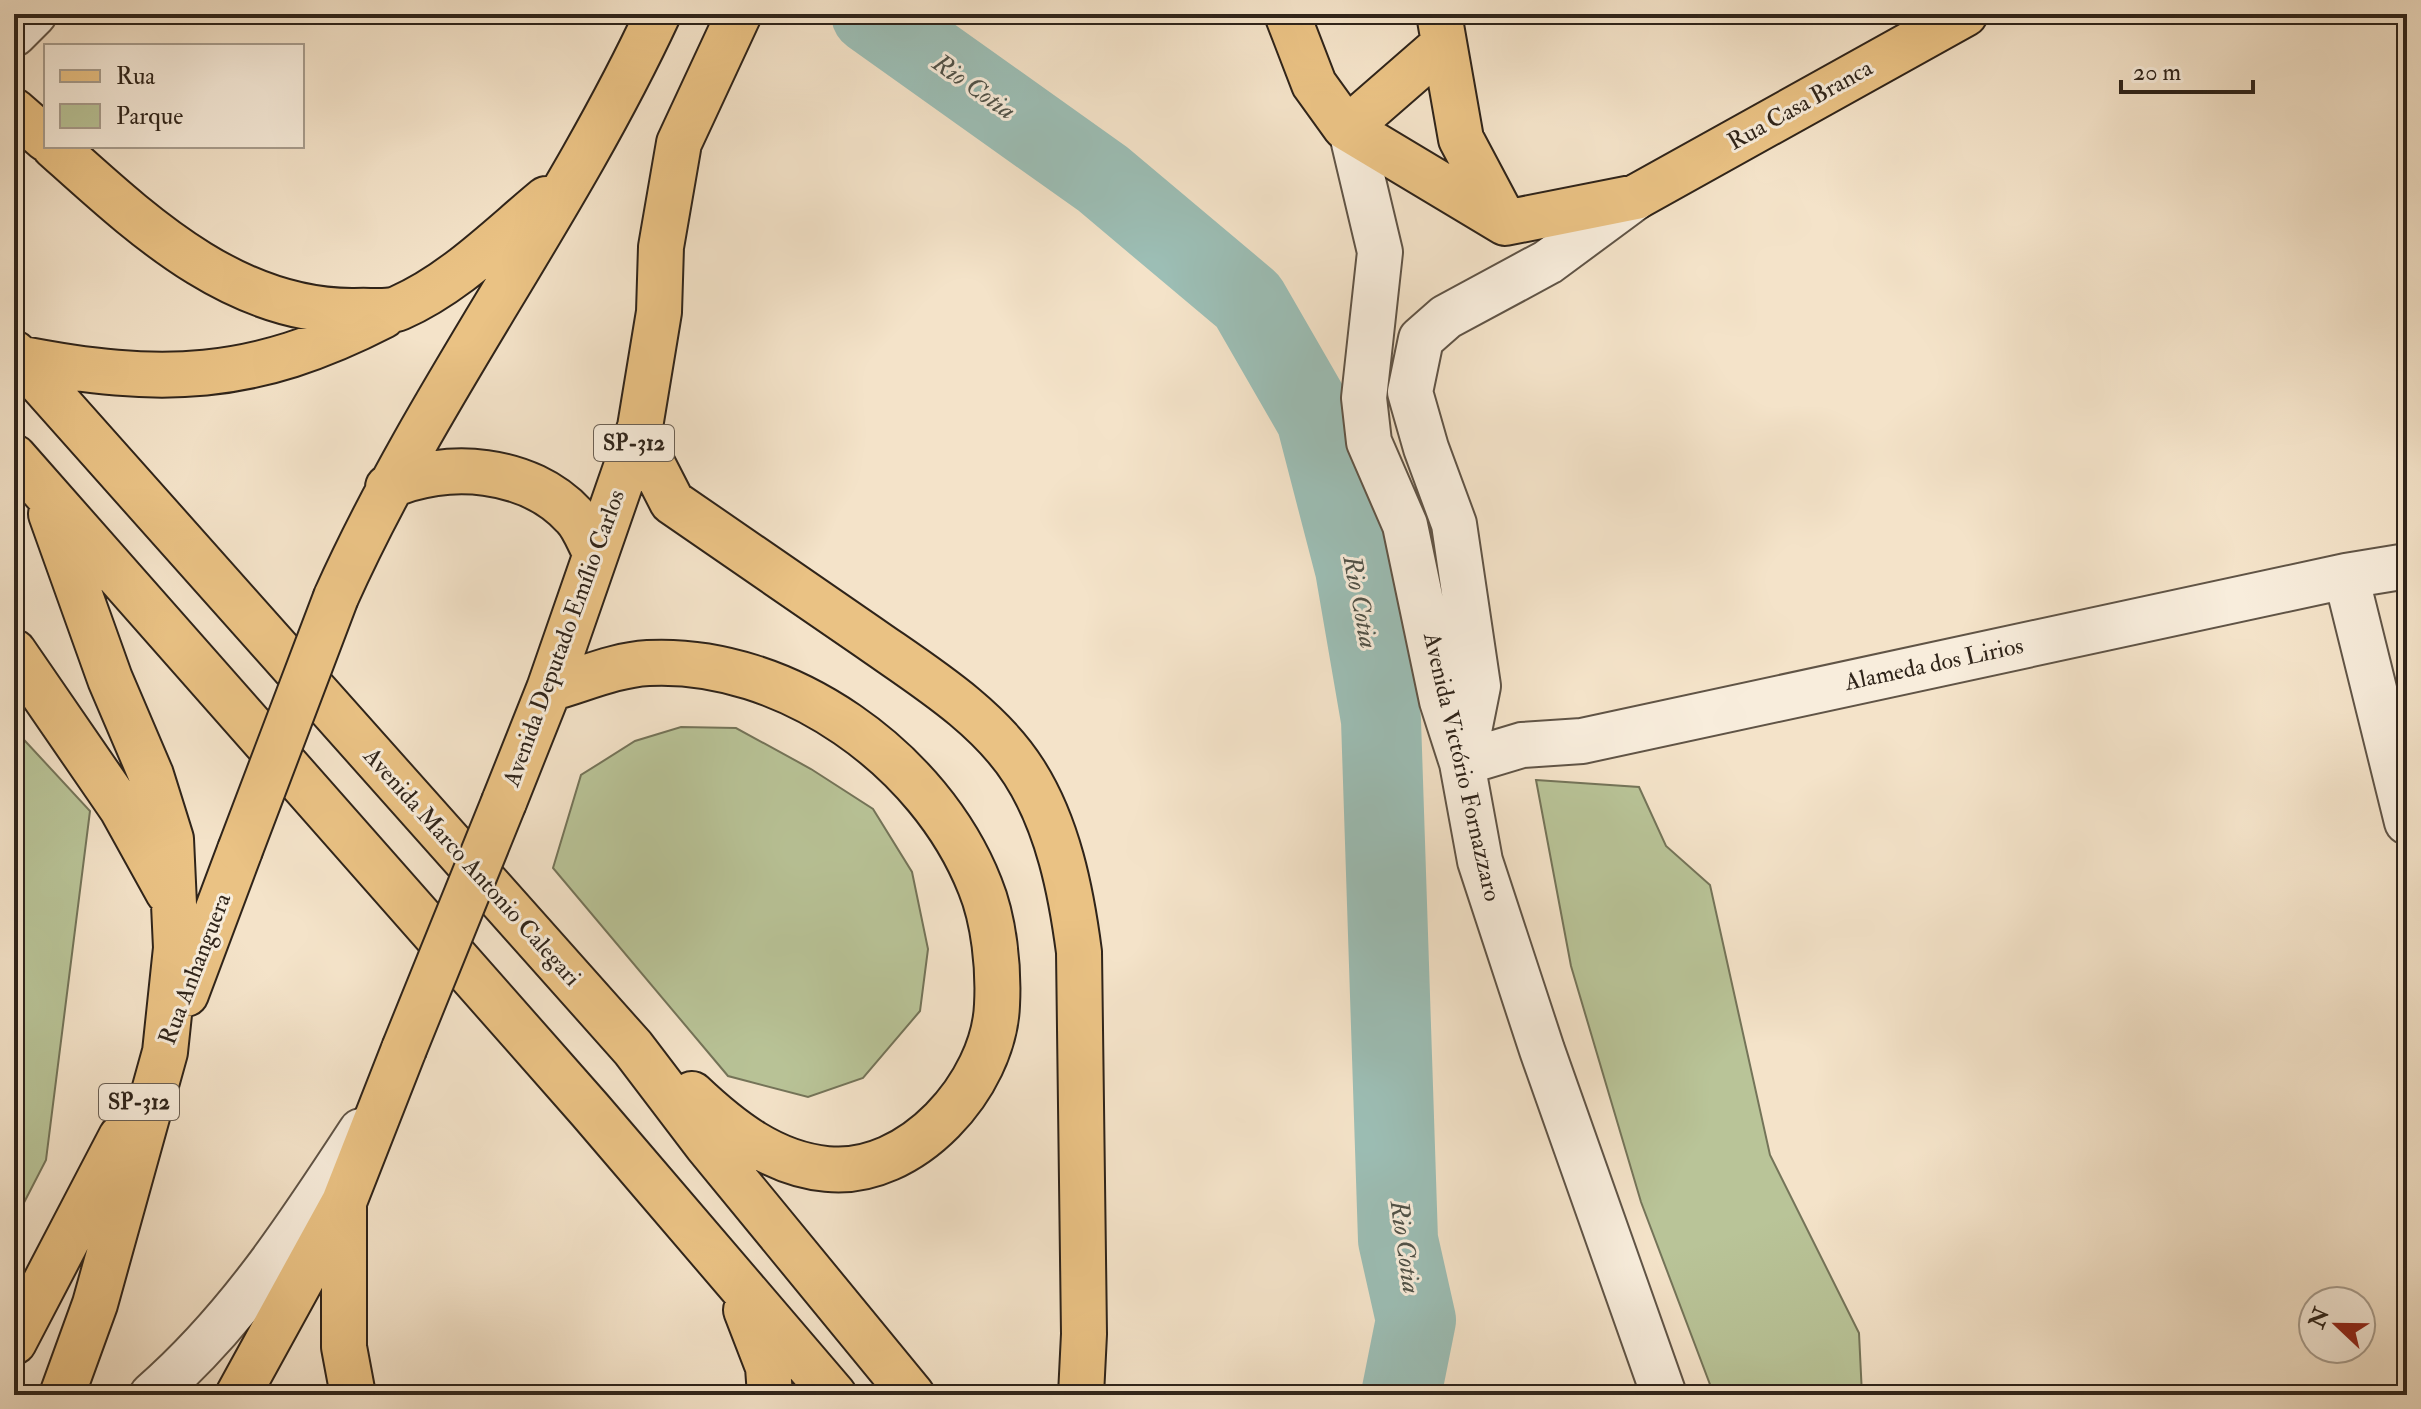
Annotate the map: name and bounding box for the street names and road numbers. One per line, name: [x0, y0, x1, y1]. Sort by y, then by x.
street label: Rua Casa Branca: [1722, 52, 1879, 158]
road number: SP-312: [594, 425, 674, 461]
street label: Avenida Deputado Emílio Carlos: [495, 485, 632, 792]
street label: Avenida Victório Fornazzaro: [1416, 629, 1508, 904]
street label: Alameda dos Lirios: [1841, 630, 2026, 698]
street label: Avenida Marco Antonio Calegari: [356, 740, 587, 993]
street label: Rua Anhanguera: [152, 888, 239, 1049]
road number: SP-312: [99, 1084, 179, 1120]

